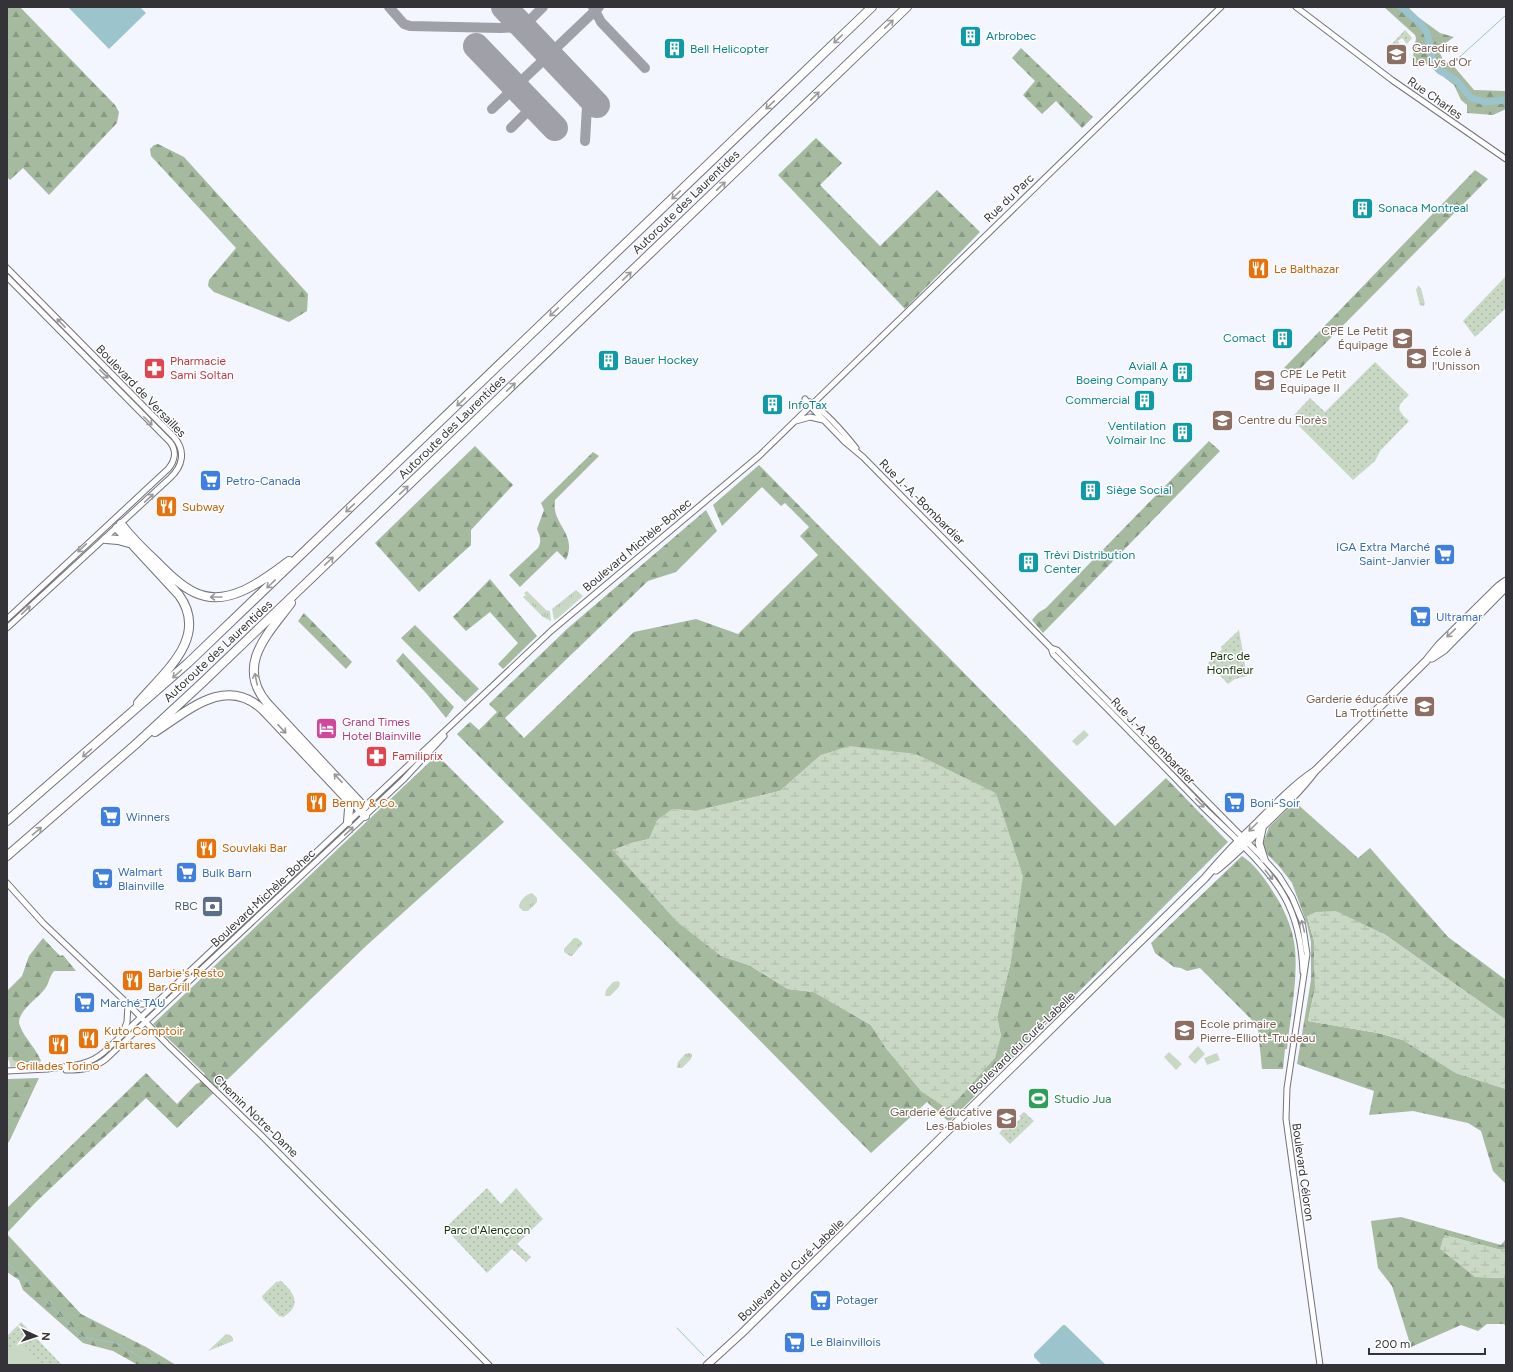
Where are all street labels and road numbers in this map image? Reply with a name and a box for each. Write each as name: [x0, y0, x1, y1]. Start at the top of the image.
street label: Rue Charles: [1405, 74, 1466, 122]
street label: Autoroute des Laurentides: [630, 147, 743, 257]
street label: Rue du Parc: [981, 170, 1037, 225]
street label: Boulevard de Versailles: [93, 342, 189, 440]
street label: Autoroute des Laurentides: [396, 372, 509, 482]
street label: Rue J.-A.-Bombardier: [876, 456, 968, 548]
street label: Boulevard Michèle-Bohec: [580, 495, 694, 594]
street label: Autoroute des Laurentides: [161, 597, 275, 705]
street label: Rue J.-A.-Bombardier: [1108, 695, 1198, 787]
street label: Boulevard Michèle-Bohec: [208, 846, 318, 950]
street label: Boulevard du Curé-Labelle: [966, 988, 1078, 1097]
street label: Chemin Notre-Dame: [211, 1072, 302, 1160]
street label: Boulevard Céloron: [1289, 1122, 1317, 1222]
street label: Boulevard du Curé-Labelle: [735, 1215, 847, 1324]

